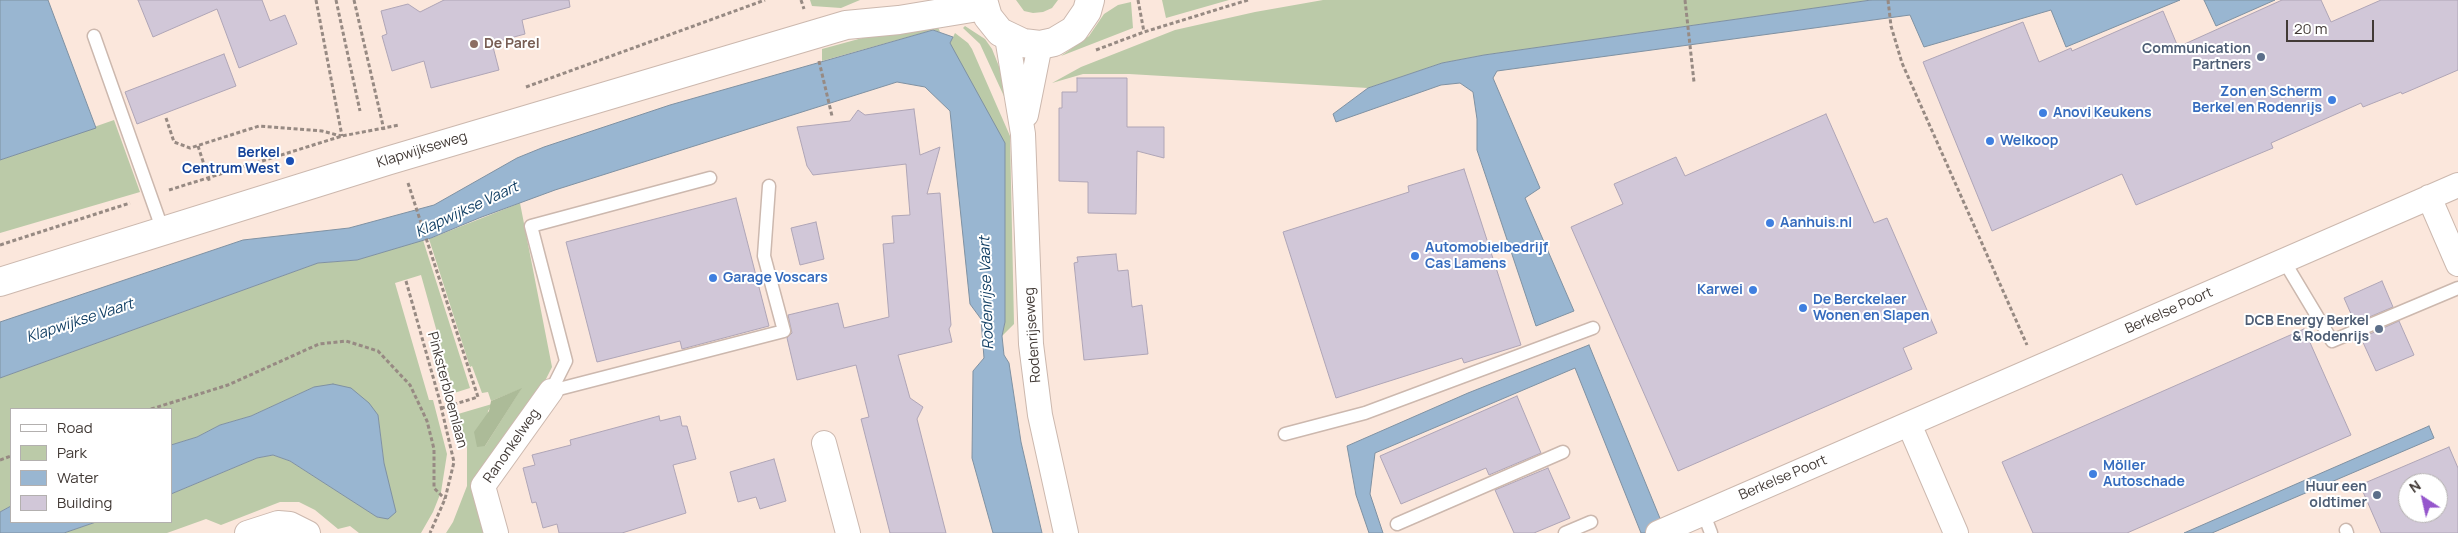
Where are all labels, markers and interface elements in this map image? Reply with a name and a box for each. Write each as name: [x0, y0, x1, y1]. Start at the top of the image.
scale bar: [2288, 10, 2376, 42]
text: 20 m: [2294, 18, 2327, 39]
place label: De Parel: [484, 36, 540, 52]
marker: De Parel: [468, 38, 480, 50]
place label: Communication Partners: [2142, 41, 2251, 74]
marker: Communication Partners: [2255, 51, 2267, 63]
place label: Zon en Scherm Berkel en Rodenrijs: [2192, 84, 2322, 116]
marker: Zon en Scherm Berkel en Rodenrijs: [2326, 94, 2338, 106]
place label: Anovi Keukens: [2053, 105, 2151, 121]
marker: Anovi Keukens: [2037, 107, 2049, 119]
street label: Klapwijkseweg: [375, 128, 469, 172]
place label: Welkoop: [2000, 133, 2058, 149]
marker: Welkoop: [1984, 135, 1996, 147]
place label: Berkel Centrum West: [182, 145, 280, 178]
marker: Berkel Centrum West: [284, 155, 296, 167]
water label: Klapwijkse Vaart: [413, 178, 521, 242]
place label: Aanhuis.nl: [1780, 215, 1852, 231]
marker: Aanhuis.nl: [1764, 217, 1776, 229]
water label: Rodenrijse Vaart: [976, 236, 998, 350]
place label: Automobielbedrijf Cas Lamens: [1425, 240, 1548, 272]
marker: Automobielbedrijf Cas Lamens: [1409, 250, 1421, 262]
place label: Garage Voscars: [723, 270, 828, 286]
marker: Garage Voscars: [707, 272, 719, 284]
place label: Karwei: [1697, 282, 1743, 298]
marker: Karwei: [1747, 284, 1759, 296]
street label: Berkelse Poort: [2123, 284, 2215, 338]
street label: Rodenrijseweg: [1021, 287, 1045, 383]
place label: De Berckelaer Wonen en Slapen: [1813, 292, 1929, 324]
water label: Klapwijkse Vaart: [24, 295, 136, 347]
marker: De Berckelaer Wonen en Slapen: [1797, 302, 1809, 314]
place label: DCB Energy Berkel & Rodenrijs: [2245, 313, 2369, 346]
marker: DCB Energy Berkel & Rodenrijs: [2373, 323, 2385, 335]
street label: Pinksterbloemlaan: [423, 330, 471, 450]
street label: Ranonkelweg: [480, 406, 544, 486]
legend: [10, 408, 172, 523]
text: Road: [57, 417, 93, 438]
text: Park: [57, 442, 87, 463]
street label: Berkelse Poort: [1736, 452, 1830, 504]
place label: Möller Autoschade: [2103, 458, 2185, 491]
text: Water: [57, 467, 99, 488]
marker: Möller Autoschade: [2087, 468, 2099, 480]
north arrow: [2398, 473, 2448, 523]
text: N: [2405, 475, 2424, 497]
place label: Huur een oldtimer: [2306, 479, 2367, 512]
marker: Huur een oldtimer: [2371, 489, 2383, 501]
text: Building: [57, 492, 112, 513]

